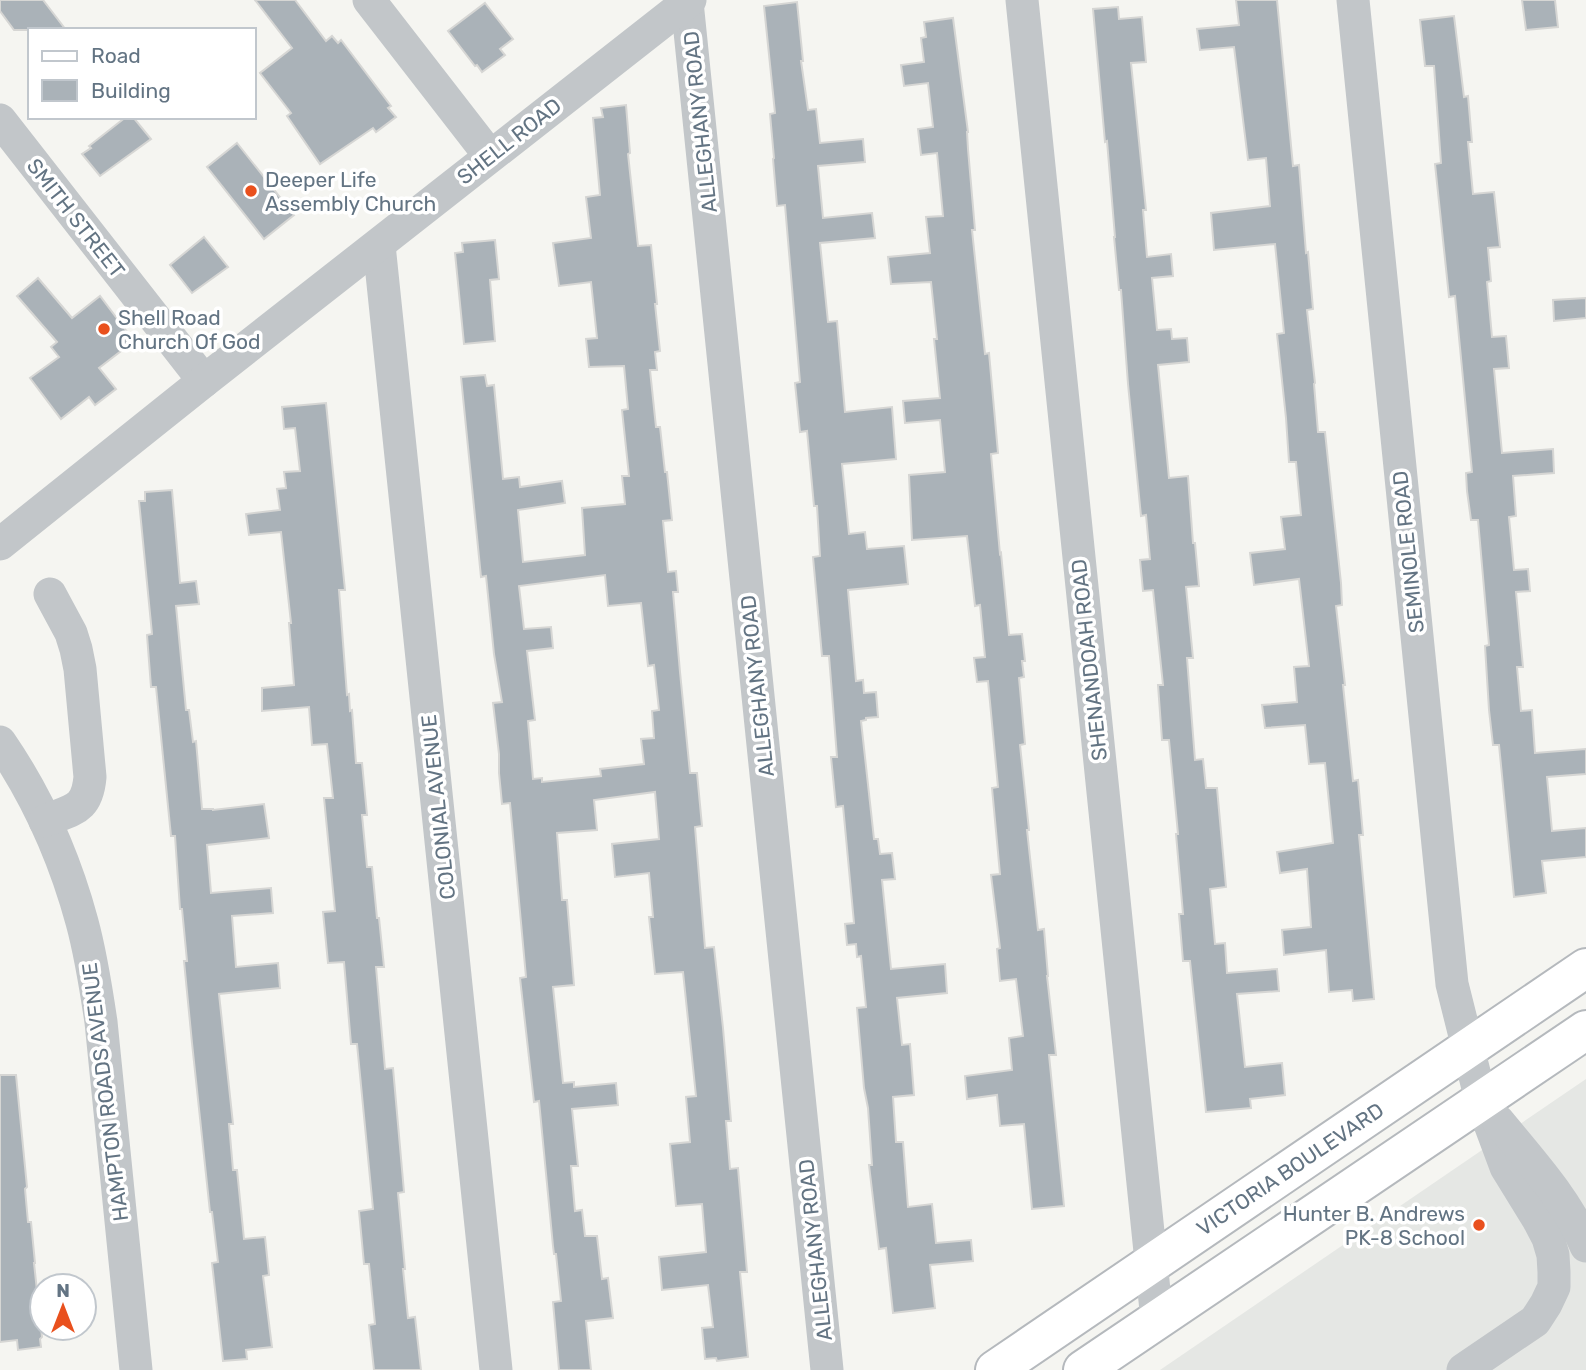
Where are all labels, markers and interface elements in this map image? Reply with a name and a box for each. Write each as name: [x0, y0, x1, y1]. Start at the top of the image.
legend: [28, 28, 256, 119]
street label: ALLEGHANY ROAD: [678, 30, 722, 214]
text: Road: [91, 43, 141, 68]
text: Building: [91, 78, 171, 103]
street label: SHELL ROAD: [452, 93, 566, 189]
street label: SMITH STREET: [22, 153, 130, 283]
place label: Deeper Life Assembly Church: [265, 167, 436, 216]
marker: Deeper Life Assembly Church: [243, 183, 259, 199]
place label: Shell Road Church Of God: [118, 305, 261, 354]
marker: Shell Road Church Of God: [96, 321, 112, 337]
street label: SEMINOLE ROAD: [1387, 470, 1429, 634]
street label: SHENANDOAH ROAD: [1066, 558, 1112, 762]
street label: ALLEGHANY ROAD: [735, 594, 779, 778]
street label: COLONIAL AVENUE: [416, 713, 460, 901]
street label: HAMPTON ROADS AVENUE: [77, 961, 133, 1223]
street label: VICTORIA BOULEVARD: [1192, 1097, 1388, 1241]
street label: ALLEGHANY ROAD: [793, 1158, 837, 1342]
place label: Hunter B. Andrews PK-8 School: [1283, 1201, 1465, 1250]
marker: Hunter B. Andrews PK-8 School: [1471, 1217, 1487, 1233]
north arrow: [28, 1272, 98, 1342]
text: N: [56, 1279, 70, 1302]

